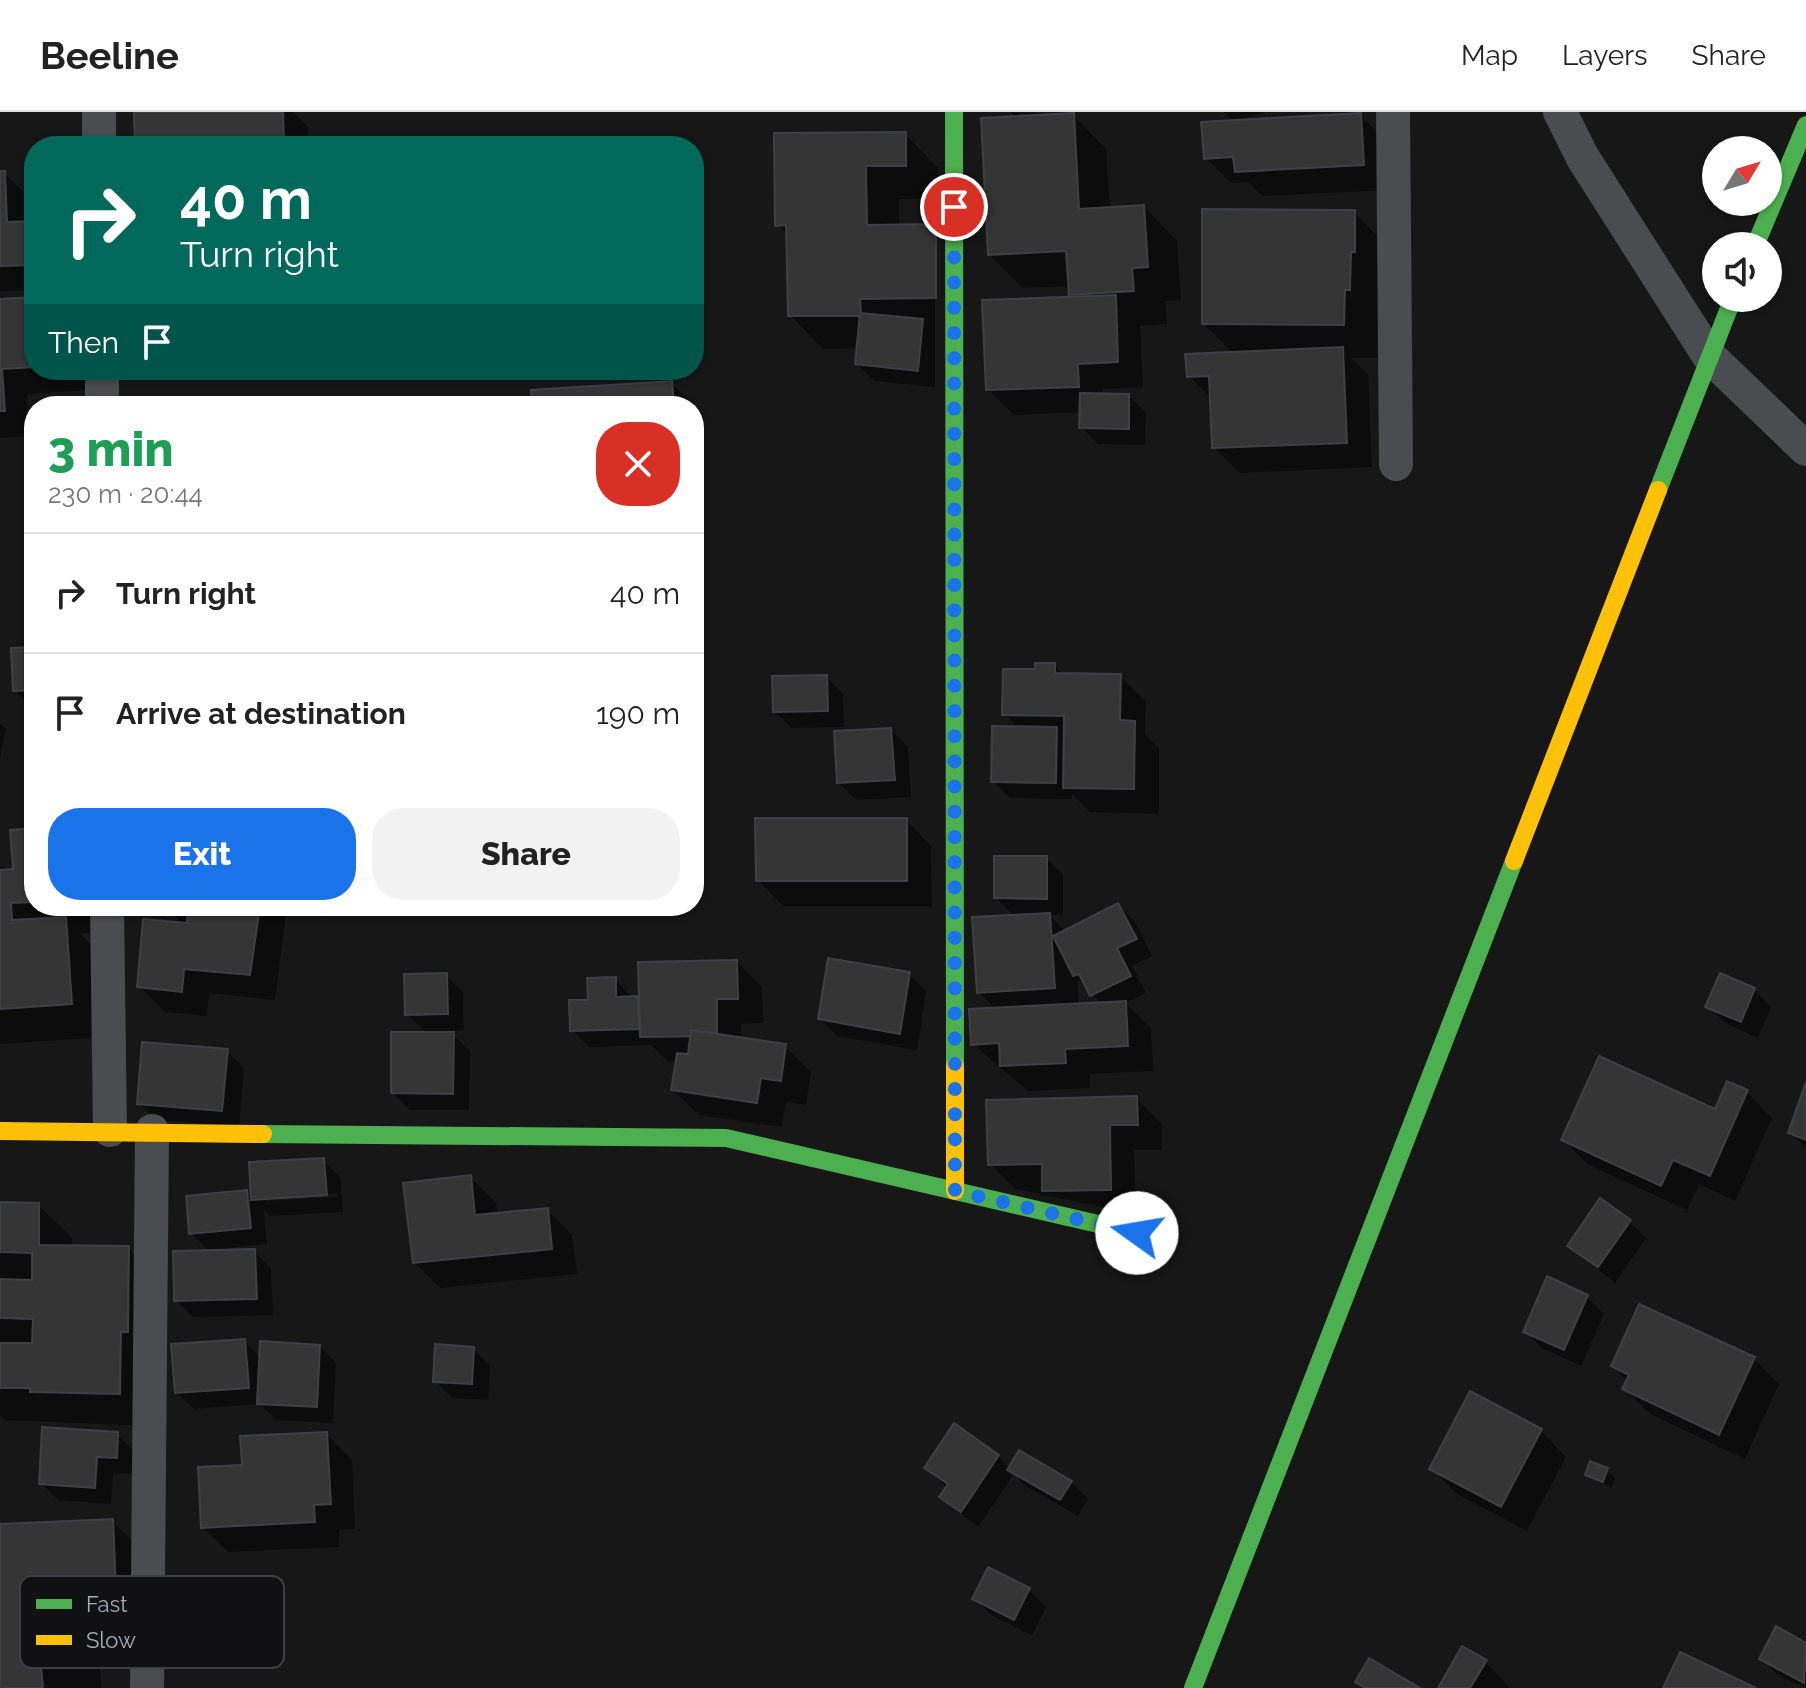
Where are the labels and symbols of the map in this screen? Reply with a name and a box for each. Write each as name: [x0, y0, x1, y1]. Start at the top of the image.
north arrow: [1702, 136, 1782, 216]
pin: [920, 173, 988, 241]
position arrow: [1095, 1191, 1179, 1275]
legend: [20, 1576, 284, 1668]
text: Fast: [86, 1591, 128, 1617]
text: Slow: [86, 1627, 136, 1653]

